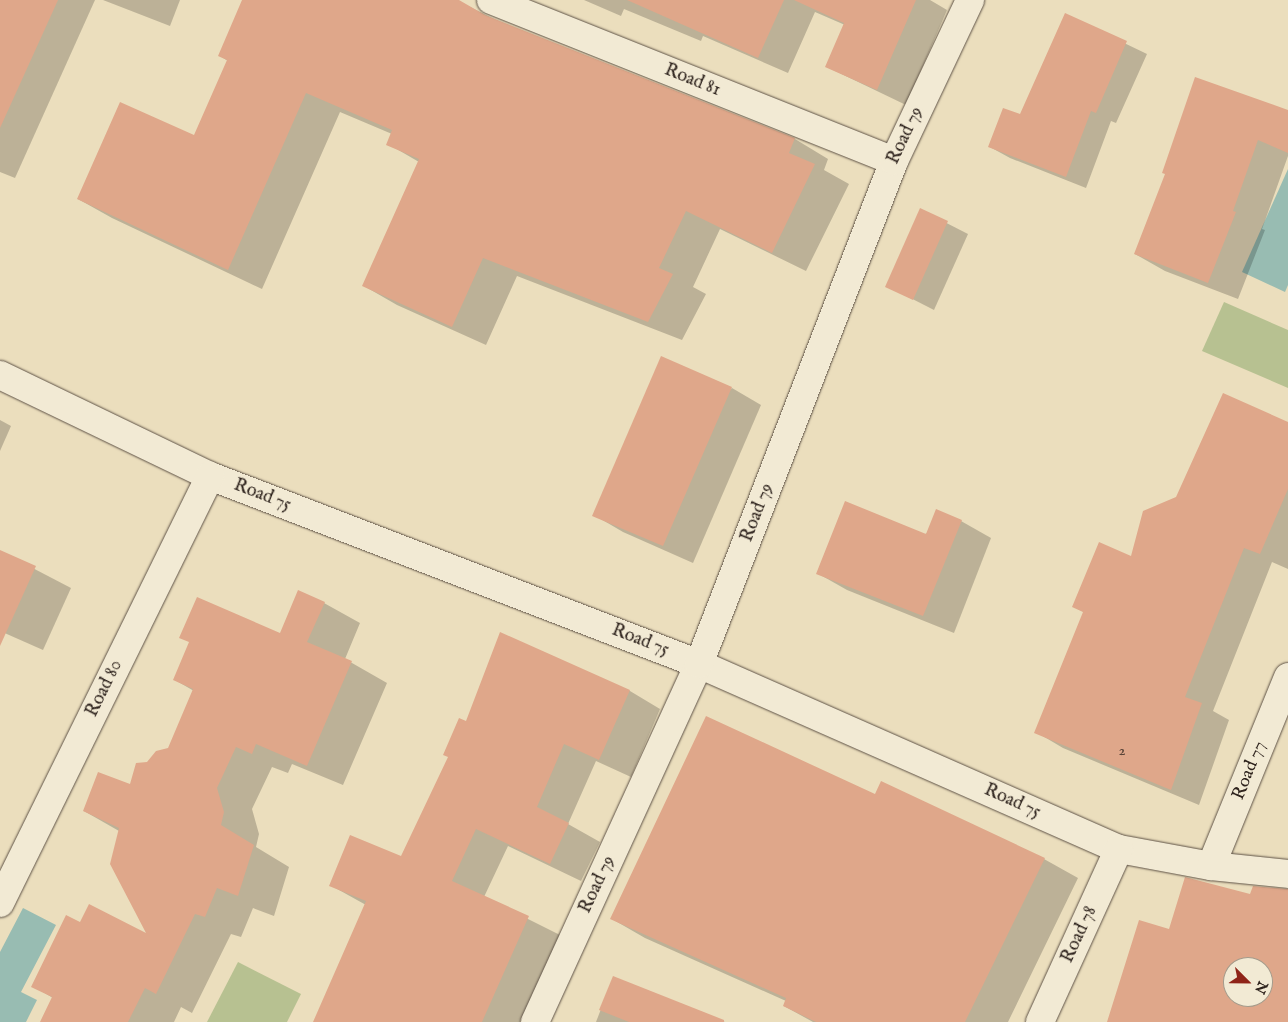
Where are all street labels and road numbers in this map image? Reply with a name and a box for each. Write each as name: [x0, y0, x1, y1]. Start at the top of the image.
street label: Road 81: [661, 60, 723, 102]
street label: Road 79: [883, 104, 929, 168]
street label: Road 75: [230, 475, 294, 517]
street label: Road 79: [737, 481, 779, 545]
street label: Road 75: [608, 620, 672, 662]
street label: Road 80: [82, 657, 128, 721]
street label: Road 77: [1228, 738, 1272, 804]
street label: Road 75: [980, 780, 1044, 824]
street label: Road 79: [575, 853, 621, 917]
street label: Road 78: [1058, 903, 1102, 967]

